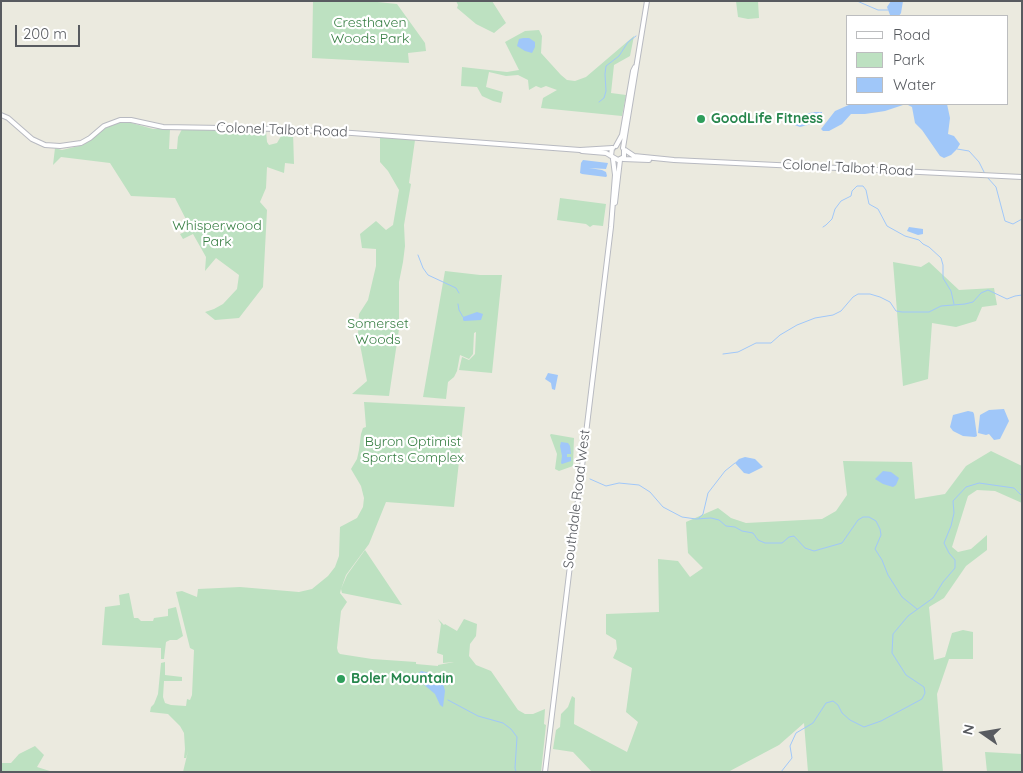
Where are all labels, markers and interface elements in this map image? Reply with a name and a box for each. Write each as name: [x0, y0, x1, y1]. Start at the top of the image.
scale bar: [18, 15, 82, 47]
park label: Cresthaven Woods Park: [331, 15, 409, 48]
legend: [846, 15, 1008, 105]
text: 200 m: [23, 24, 67, 43]
text: Road: [893, 25, 930, 44]
text: Park: [893, 50, 925, 69]
text: Water: [893, 75, 936, 94]
place label: GoodLife Fitness: [711, 111, 823, 127]
marker: GoodLife Fitness: [695, 113, 707, 125]
street label: Colonel Talbot Road: [216, 119, 348, 141]
street label: Colonel Talbot Road: [782, 156, 914, 180]
park label: Whisperwood Park: [172, 218, 262, 250]
park label: Somerset Woods: [347, 316, 409, 348]
street label: Southdale Road West: [560, 429, 594, 569]
park label: Byron Optimist Sports Complex: [362, 434, 464, 467]
place label: Boler Mountain: [351, 671, 454, 687]
marker: Boler Mountain: [335, 673, 347, 685]
north arrow: [958, 708, 1008, 758]
text: N: [958, 723, 978, 737]

